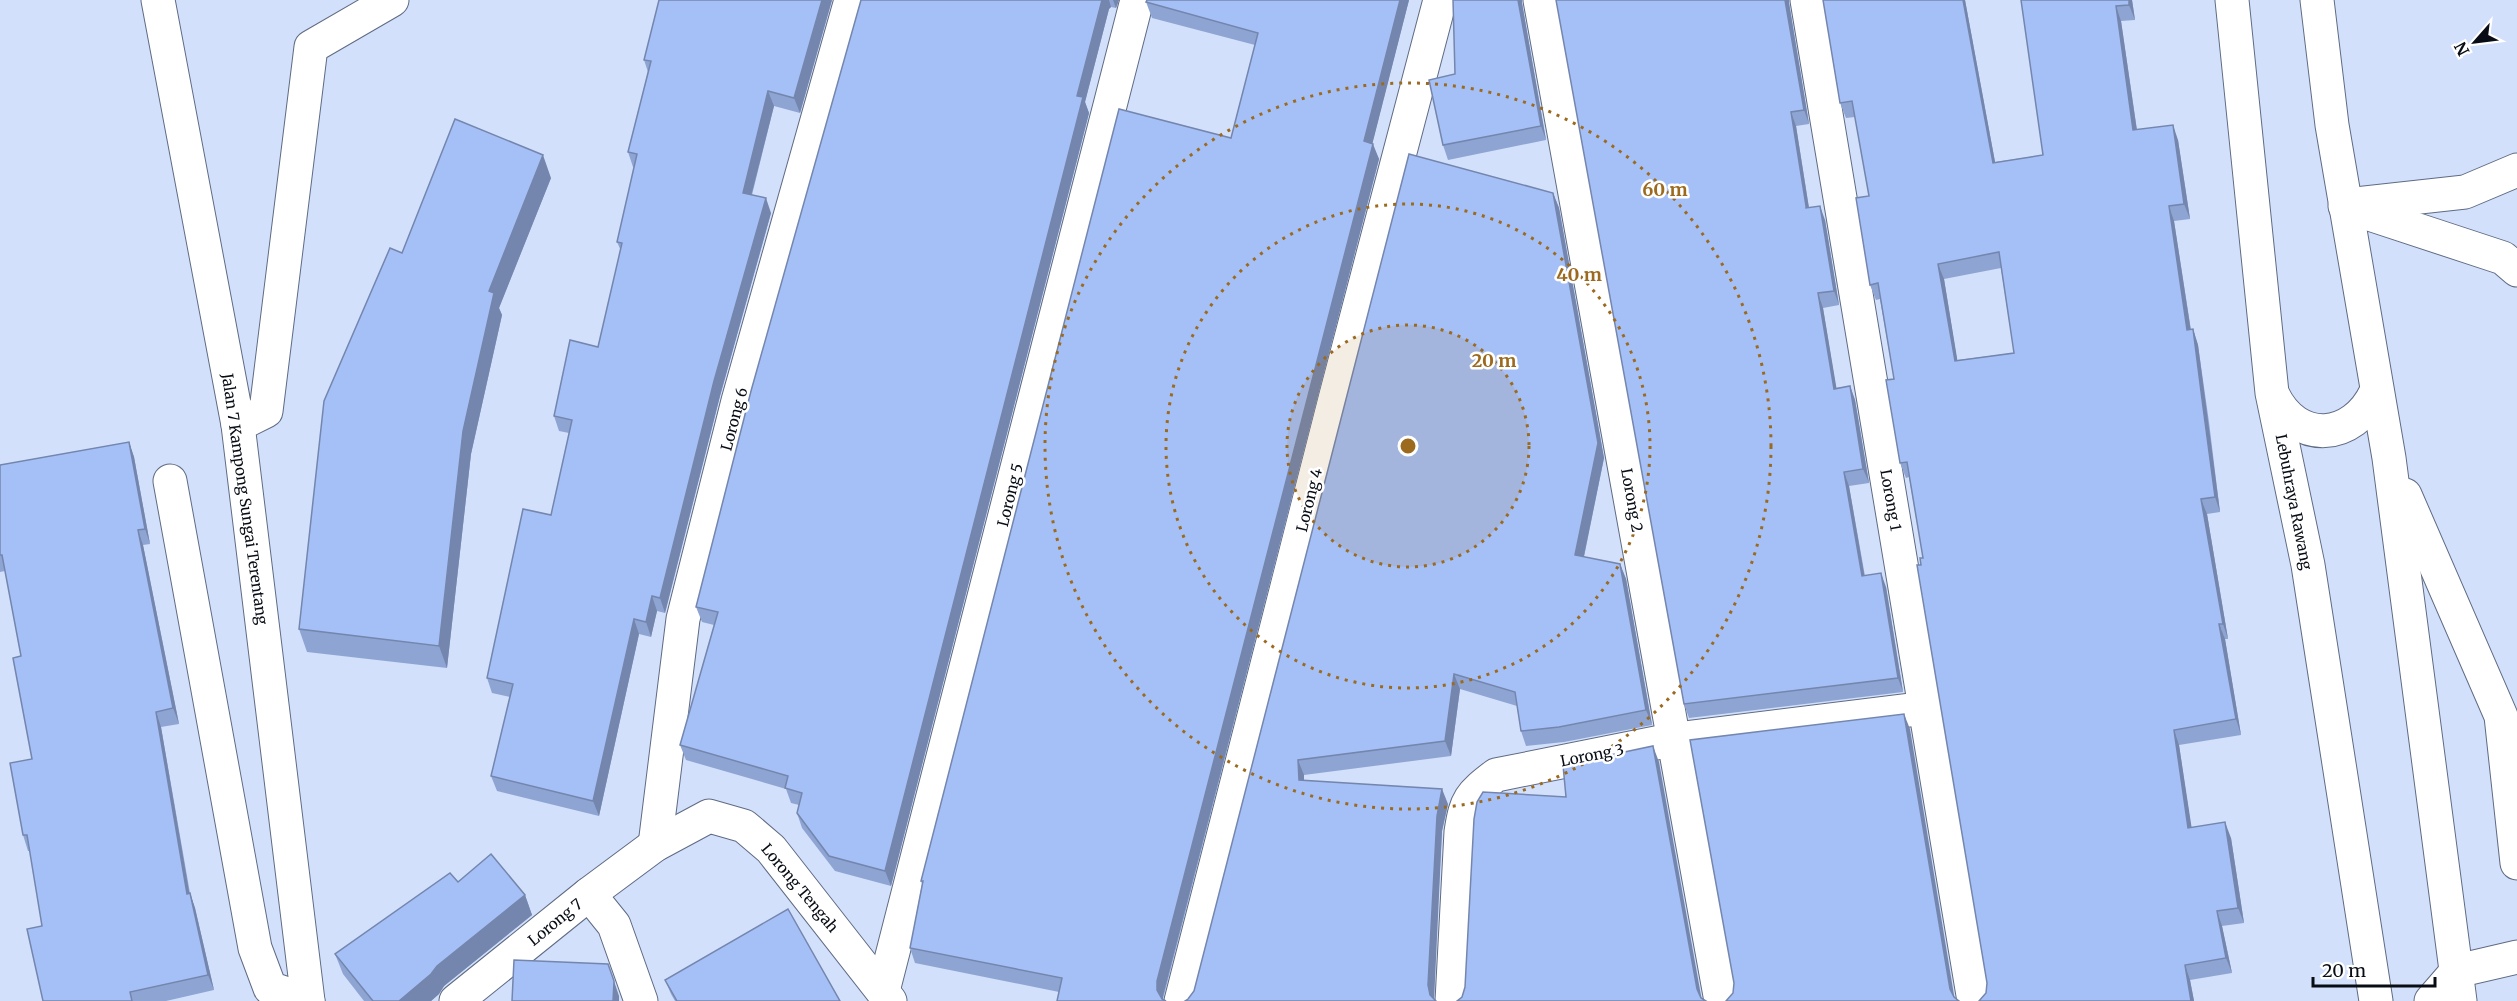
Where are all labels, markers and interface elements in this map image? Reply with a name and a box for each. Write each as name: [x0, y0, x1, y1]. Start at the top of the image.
north arrow: [2445, 12, 2505, 72]
text: N: [2450, 38, 2474, 59]
text: 60 m: [1642, 178, 1688, 201]
text: 40 m: [1556, 263, 1602, 286]
text: 20 m: [1472, 349, 1516, 372]
street label: Jalan 7 Kampong Sungai Terentang: [218, 371, 272, 626]
street label: Lorong 6: [716, 385, 752, 453]
street label: Lebuhraya Rawang: [2272, 432, 2316, 572]
centre of rings: [1398, 436, 1418, 456]
street label: Lorong 5: [993, 461, 1027, 529]
street label: Lorong 4: [1292, 466, 1326, 534]
street label: Lorong 2: [1617, 467, 1647, 534]
street label: Lorong 1: [1876, 468, 1906, 533]
street label: Lorong 3: [1559, 740, 1625, 770]
street label: Lorong Tengah: [757, 840, 843, 936]
street label: Lorong 7: [524, 894, 586, 950]
scale bar: [2313, 950, 2434, 988]
text: 20 m: [2322, 959, 2366, 982]

